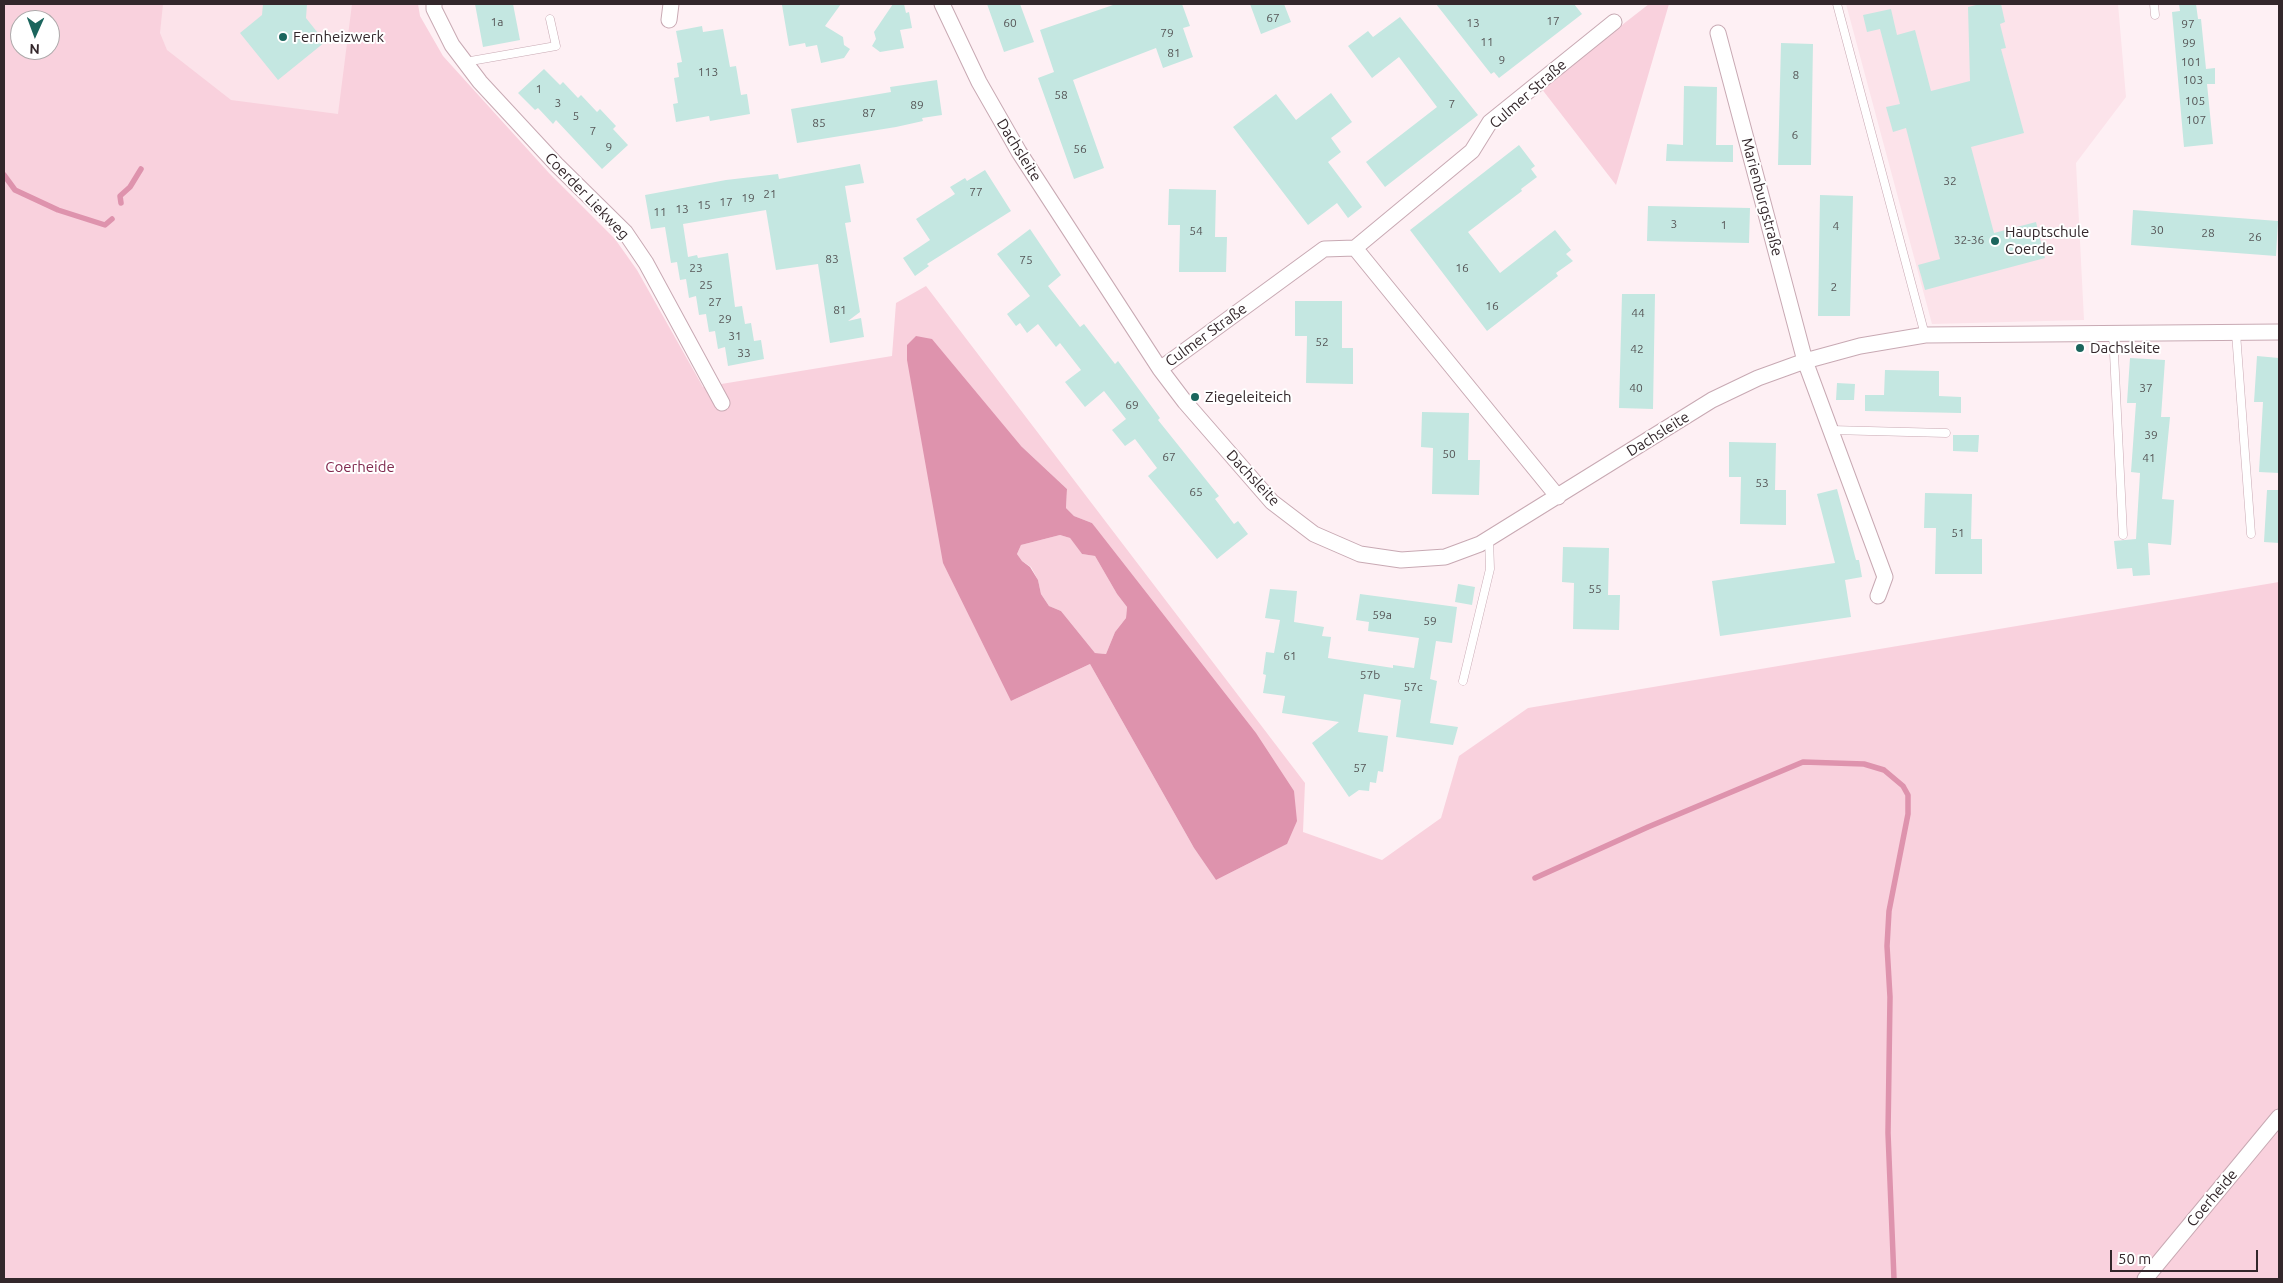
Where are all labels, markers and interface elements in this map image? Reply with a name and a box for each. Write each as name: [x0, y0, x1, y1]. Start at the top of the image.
north arrow: [10, 10, 60, 60]
house number: 67: [1266, 11, 1280, 25]
house number: 17: [1546, 14, 1560, 28]
house number: 1a: [491, 15, 503, 29]
house number: 60: [1003, 16, 1017, 30]
house number: 13: [1466, 16, 1480, 30]
house number: 97: [2181, 17, 2195, 31]
house number: 79: [1160, 26, 1174, 40]
place label: Fernheizwerk: [293, 28, 384, 46]
marker: Fernheizwerk: [277, 31, 289, 43]
house number: 11: [1480, 35, 1494, 49]
house number: 99: [2182, 36, 2196, 50]
text: N: [29, 41, 40, 57]
house number: 81: [1167, 46, 1181, 60]
house number: 9: [1499, 53, 1505, 67]
house number: 101: [2181, 55, 2201, 69]
street label: Culmer Straße: [1486, 56, 1570, 132]
house number: 113: [698, 65, 718, 79]
house number: 8: [1793, 68, 1799, 82]
house number: 103: [2183, 73, 2203, 87]
house number: 1: [536, 82, 542, 96]
house number: 58: [1054, 88, 1068, 102]
house number: 105: [2185, 94, 2205, 108]
house number: 3: [555, 96, 561, 110]
house number: 7: [1449, 97, 1455, 111]
house number: 89: [910, 98, 924, 112]
house number: 87: [862, 106, 876, 120]
house number: 5: [573, 109, 579, 123]
house number: 107: [2186, 113, 2206, 127]
street label: Dachsleite: [993, 115, 1045, 185]
house number: 85: [812, 116, 826, 130]
house number: 7: [590, 124, 596, 138]
house number: 6: [1792, 128, 1798, 142]
street label: Marienburgstraße: [1738, 136, 1786, 258]
house number: 9: [606, 140, 612, 154]
house number: 56: [1073, 142, 1087, 156]
street label: Coerder Liekweg: [541, 149, 633, 243]
house number: 32: [1943, 174, 1957, 188]
house number: 77: [969, 185, 983, 199]
house number: 21: [763, 187, 777, 201]
house number: 19: [741, 191, 755, 205]
house number: 17: [719, 195, 733, 209]
house number: 15: [697, 198, 711, 212]
house number: 13: [675, 202, 689, 216]
house number: 11: [653, 205, 667, 219]
house number: 3: [1671, 217, 1677, 231]
house number: 1: [1721, 218, 1727, 232]
house number: 4: [1833, 219, 1839, 233]
place label: Hauptschule Coerde: [2005, 223, 2089, 258]
house number: 30: [2150, 223, 2164, 237]
house number: 54: [1189, 224, 1203, 238]
house number: 28: [2201, 226, 2215, 240]
house number: 26: [2248, 230, 2262, 244]
house number: 32-36: [1954, 233, 1984, 247]
marker: Hauptschule Coerde: [1989, 235, 2001, 247]
house number: 83: [825, 252, 839, 266]
house number: 75: [1019, 253, 1033, 267]
house number: 23: [689, 261, 703, 275]
house number: 16: [1455, 261, 1469, 275]
house number: 25: [699, 278, 713, 292]
house number: 2: [1831, 280, 1837, 294]
house number: 27: [708, 295, 722, 309]
street label: Culmer Straße: [1162, 299, 1250, 371]
house number: 16: [1485, 299, 1499, 313]
house number: 81: [833, 303, 847, 317]
house number: 44: [1631, 306, 1645, 320]
house number: 29: [718, 312, 732, 326]
house number: 31: [728, 329, 742, 343]
house number: 52: [1315, 335, 1329, 349]
place label: Dachsleite: [2090, 339, 2160, 357]
house number: 42: [1630, 342, 1644, 356]
marker: Dachsleite: [2074, 342, 2086, 354]
house number: 33: [737, 346, 751, 360]
house number: 40: [1629, 381, 1643, 395]
house number: 37: [2139, 381, 2153, 395]
place label: Ziegeleiteich: [1205, 388, 1292, 406]
marker: Ziegeleiteich: [1189, 391, 1201, 403]
house number: 69: [1125, 398, 1139, 412]
street label: Dachsleite: [1623, 408, 1693, 460]
house number: 39: [2144, 428, 2158, 442]
street label: Dachsleite: [1222, 446, 1284, 510]
house number: 50: [1442, 447, 1456, 461]
house number: 67: [1162, 450, 1176, 464]
house number: 41: [2142, 451, 2156, 465]
park label: Coerheide: [325, 458, 395, 476]
house number: 53: [1755, 476, 1769, 490]
house number: 65: [1189, 485, 1203, 499]
house number: 51: [1951, 526, 1965, 540]
house number: 55: [1588, 582, 1602, 596]
house number: 59a: [1372, 608, 1392, 622]
house number: 59: [1423, 614, 1437, 628]
house number: 61: [1283, 649, 1297, 663]
house number: 57b: [1360, 668, 1380, 682]
house number: 57c: [1403, 680, 1423, 694]
house number: 57: [1353, 761, 1367, 775]
street label: Coerheide: [2183, 1166, 2241, 1230]
scale bar: [2113, 1240, 2260, 1272]
text: 50 m: [2118, 1250, 2151, 1267]

